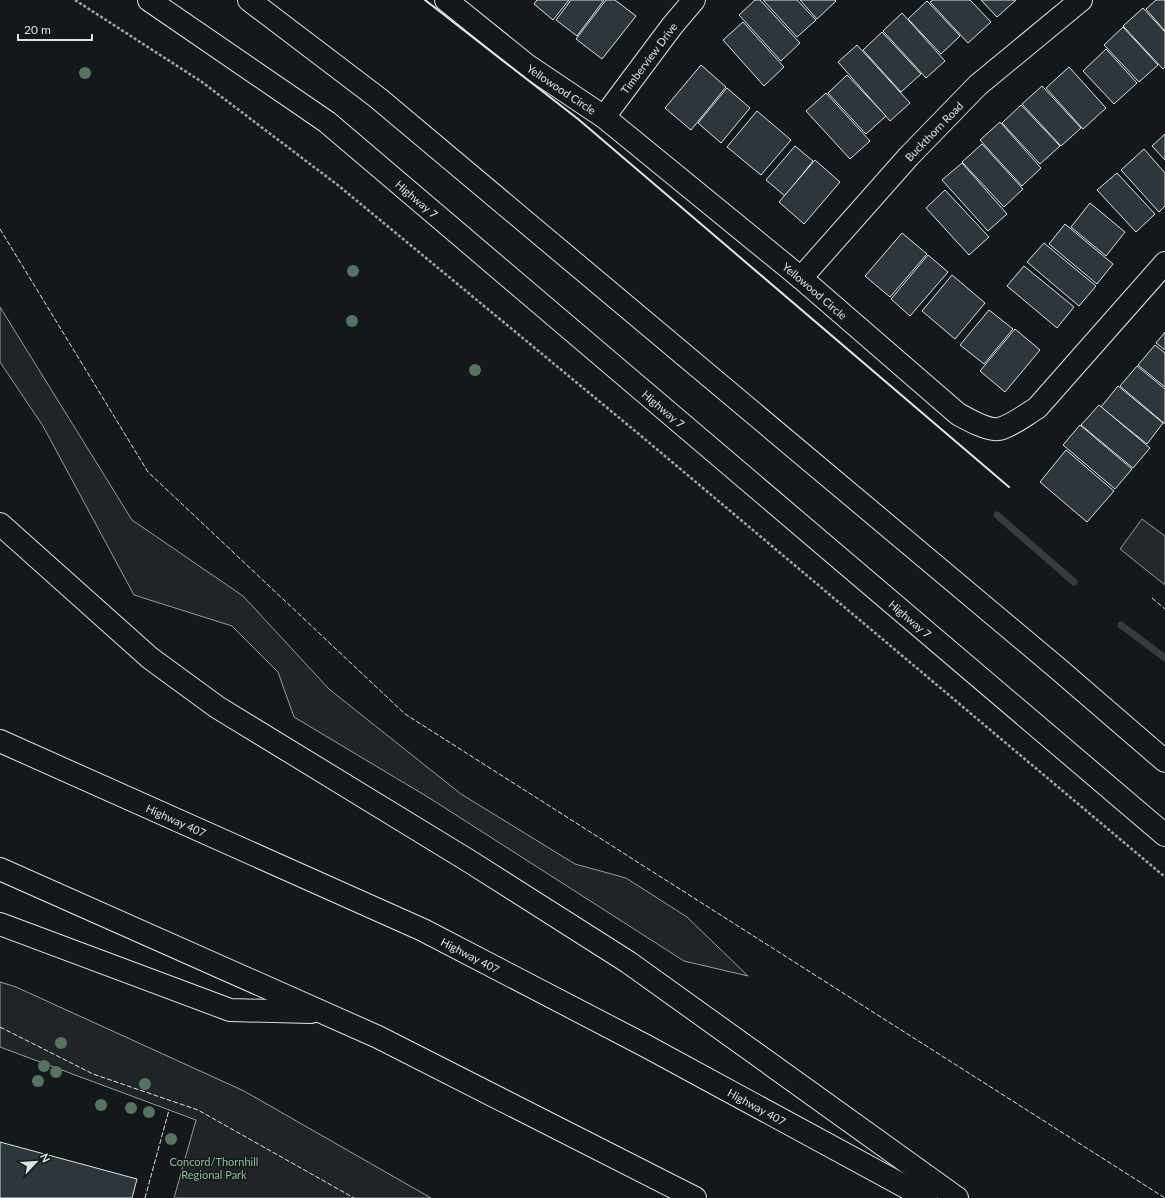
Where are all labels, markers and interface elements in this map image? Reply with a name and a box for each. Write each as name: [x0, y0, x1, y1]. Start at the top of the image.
scale bar: [18, 16, 92, 42]
street label: Timberview Drive: [617, 19, 679, 96]
text: 20 m: [24, 22, 51, 37]
street label: Yellowood Circle: [525, 61, 599, 117]
street label: Buckthorn Road: [902, 98, 965, 163]
street label: Highway 7: [393, 177, 441, 220]
street label: Yellowood Circle: [780, 259, 850, 322]
street label: Highway 7: [640, 387, 688, 430]
street label: Highway 7: [887, 597, 934, 640]
street label: Highway 407: [144, 801, 208, 839]
street label: Highway 407: [439, 934, 502, 975]
street label: Highway 407: [726, 1085, 788, 1127]
north arrow: [16, 1142, 56, 1182]
text: N: [38, 1151, 53, 1164]
park label: Concord/Thornhill Regional Park: [170, 1155, 258, 1181]

